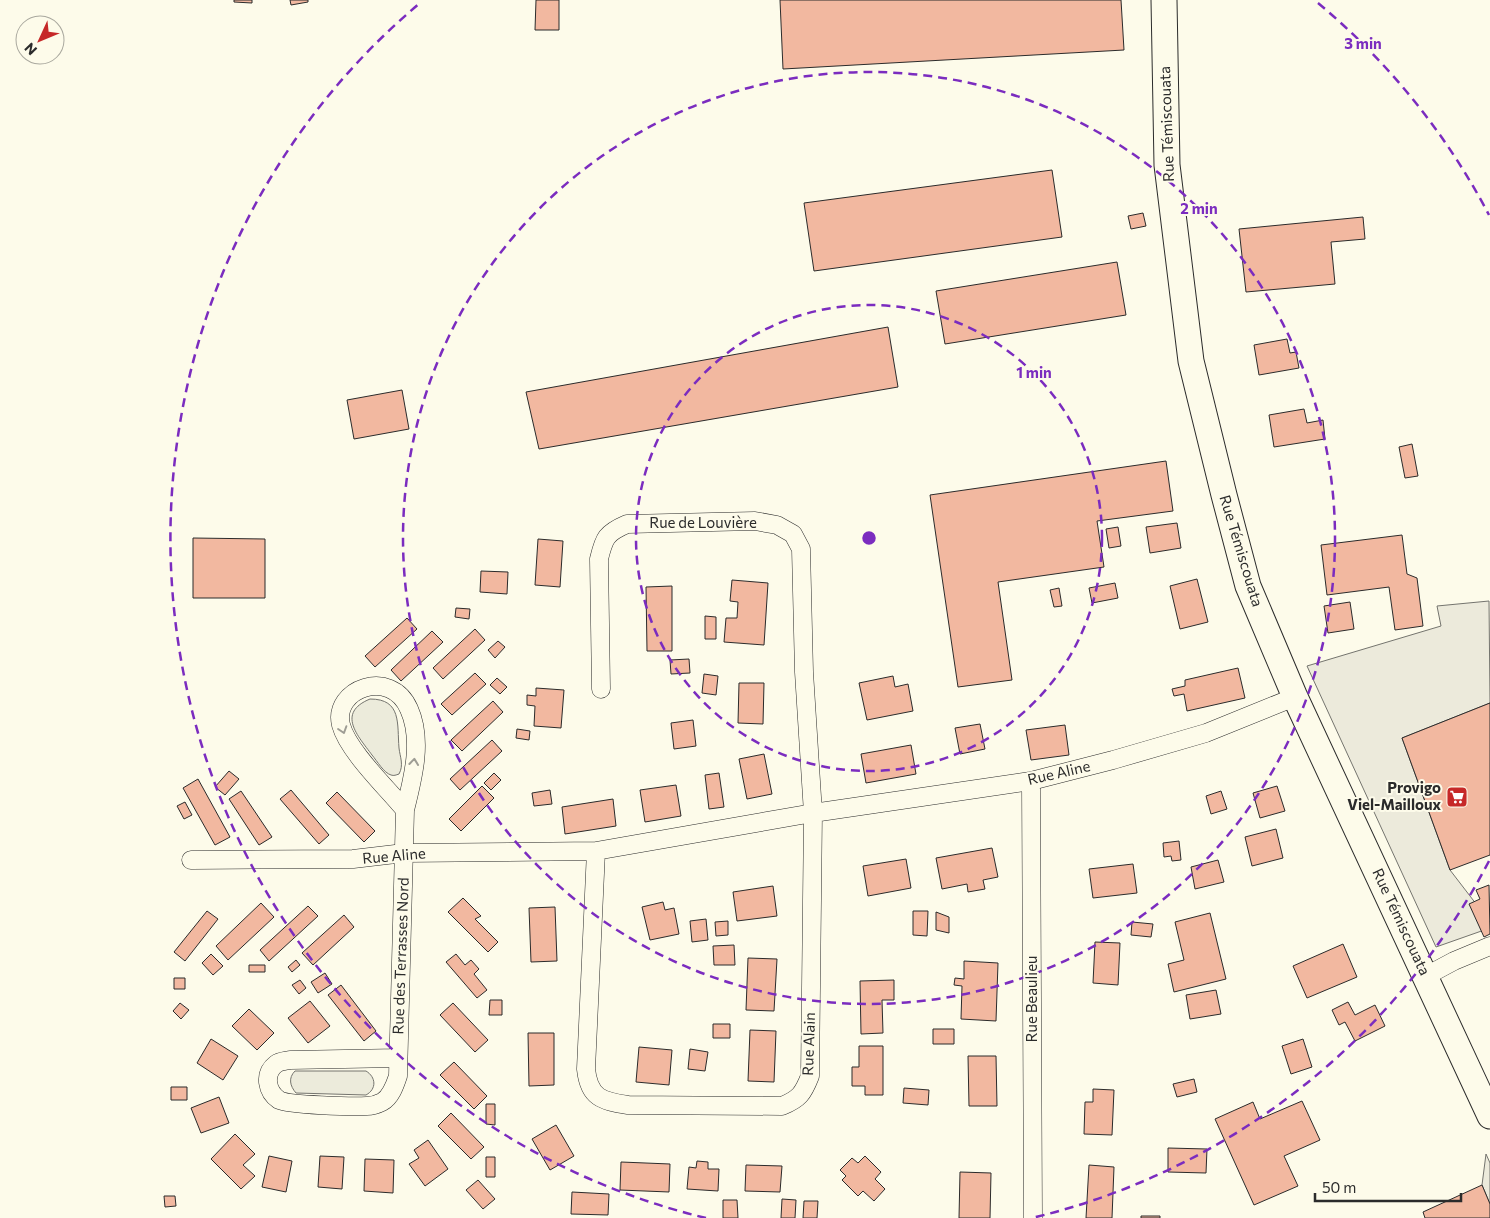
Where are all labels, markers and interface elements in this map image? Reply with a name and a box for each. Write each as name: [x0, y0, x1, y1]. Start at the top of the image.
north arrow: [15, 15, 65, 65]
text: 3 min: [1344, 34, 1382, 52]
text: N: [21, 40, 40, 59]
street label: Rue Témiscouata: [1155, 66, 1177, 182]
text: 2 min: [1180, 199, 1218, 217]
text: 1 min: [1016, 363, 1052, 381]
street label: Rue Témiscouata: [1216, 493, 1268, 609]
street label: Rue de Louvière: [649, 513, 757, 531]
centre of rings: [860, 529, 878, 547]
one-way arrow: [338, 725, 348, 734]
street label: Rue Aline: [1026, 756, 1092, 788]
one-way arrow: [408, 758, 419, 766]
place label: Provigo Viel-Mailloux: [1347, 778, 1441, 813]
supermarket icon: Provigo Viel-Mailloux: [1445, 785, 1469, 809]
street label: Rue Aline: [361, 843, 426, 867]
street label: Rue Témiscouata: [1369, 865, 1435, 978]
street label: Rue des Terrasses Nord: [388, 877, 412, 1035]
street label: Rue Beaulieu: [1022, 956, 1040, 1042]
street label: Rue Alain: [798, 1012, 818, 1076]
scale bar: [1315, 1170, 1461, 1202]
text: 50 m: [1322, 1178, 1356, 1196]

